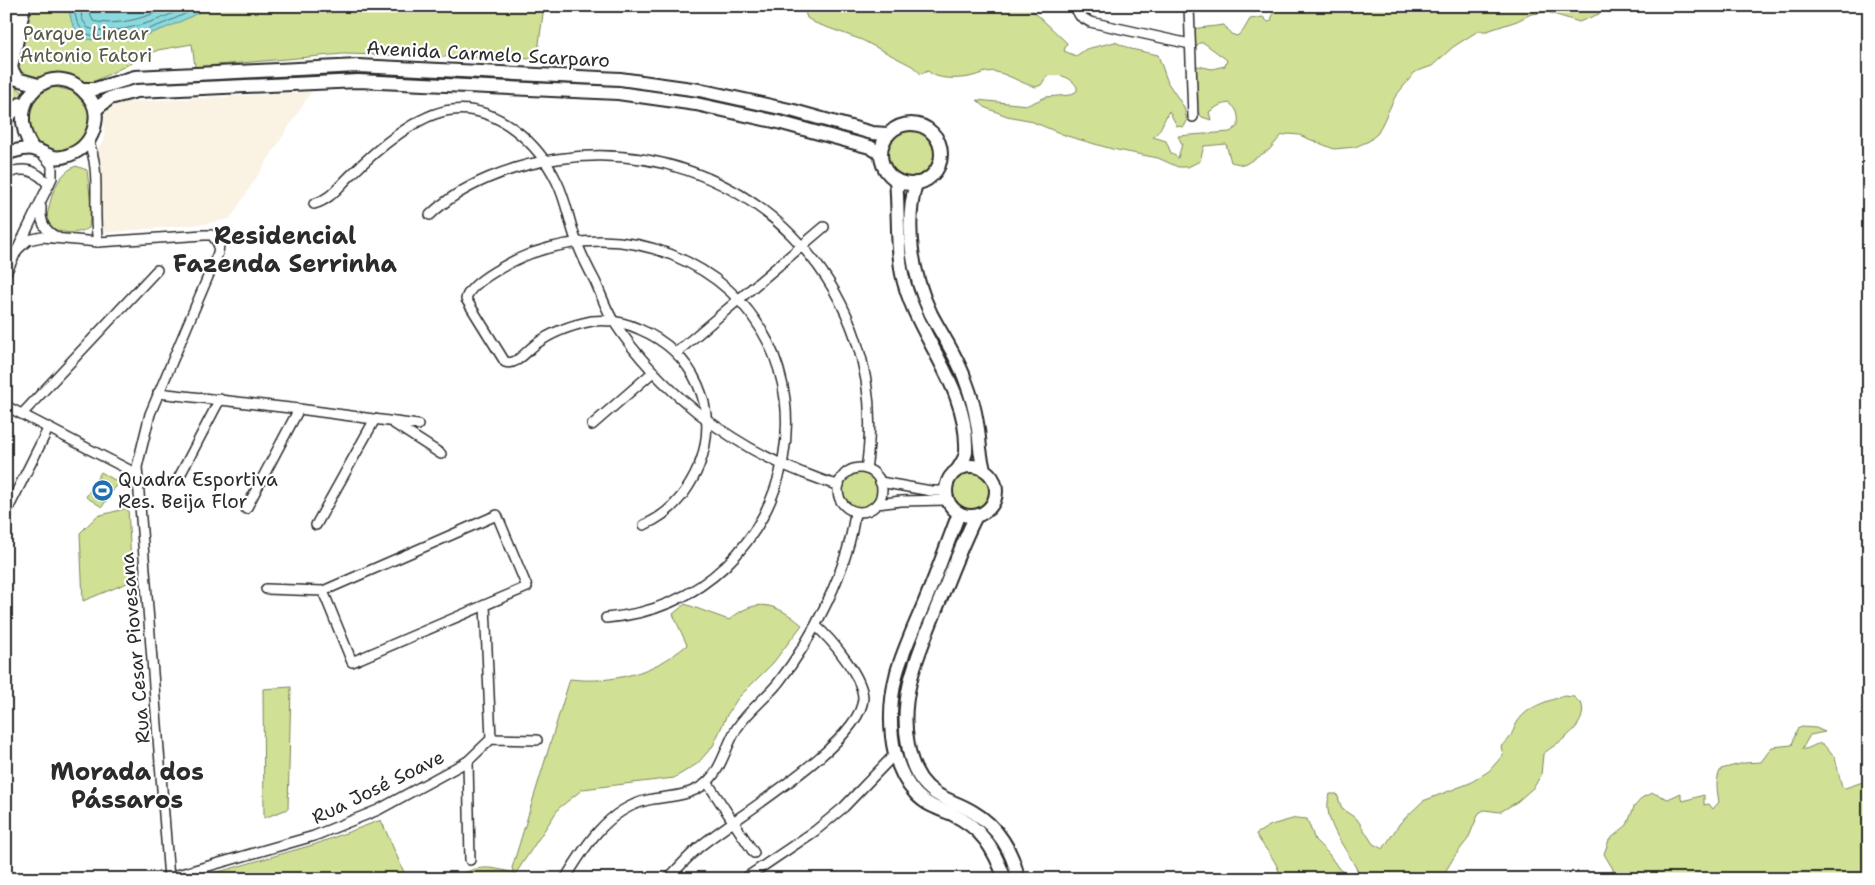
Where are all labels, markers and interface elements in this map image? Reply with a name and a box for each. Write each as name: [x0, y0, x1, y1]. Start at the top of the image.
park label: Parque Linear Antonio Fatori: [20, 21, 152, 68]
street label: Avenida Carmelo Scarparo: [366, 35, 610, 73]
district label: Residencial Fazenda Serrinha: [173, 220, 398, 280]
place label: Quadra Esportiva Res. Beija Flor: [118, 467, 278, 514]
sports icon: Quadra Esportiva Res. Beija Flor: [90, 478, 114, 502]
street label: Rua Cesar Piovesana: [114, 551, 156, 745]
street label: Rua José Soave: [308, 744, 448, 830]
district label: Morada dos Pássaros: [50, 756, 204, 816]

